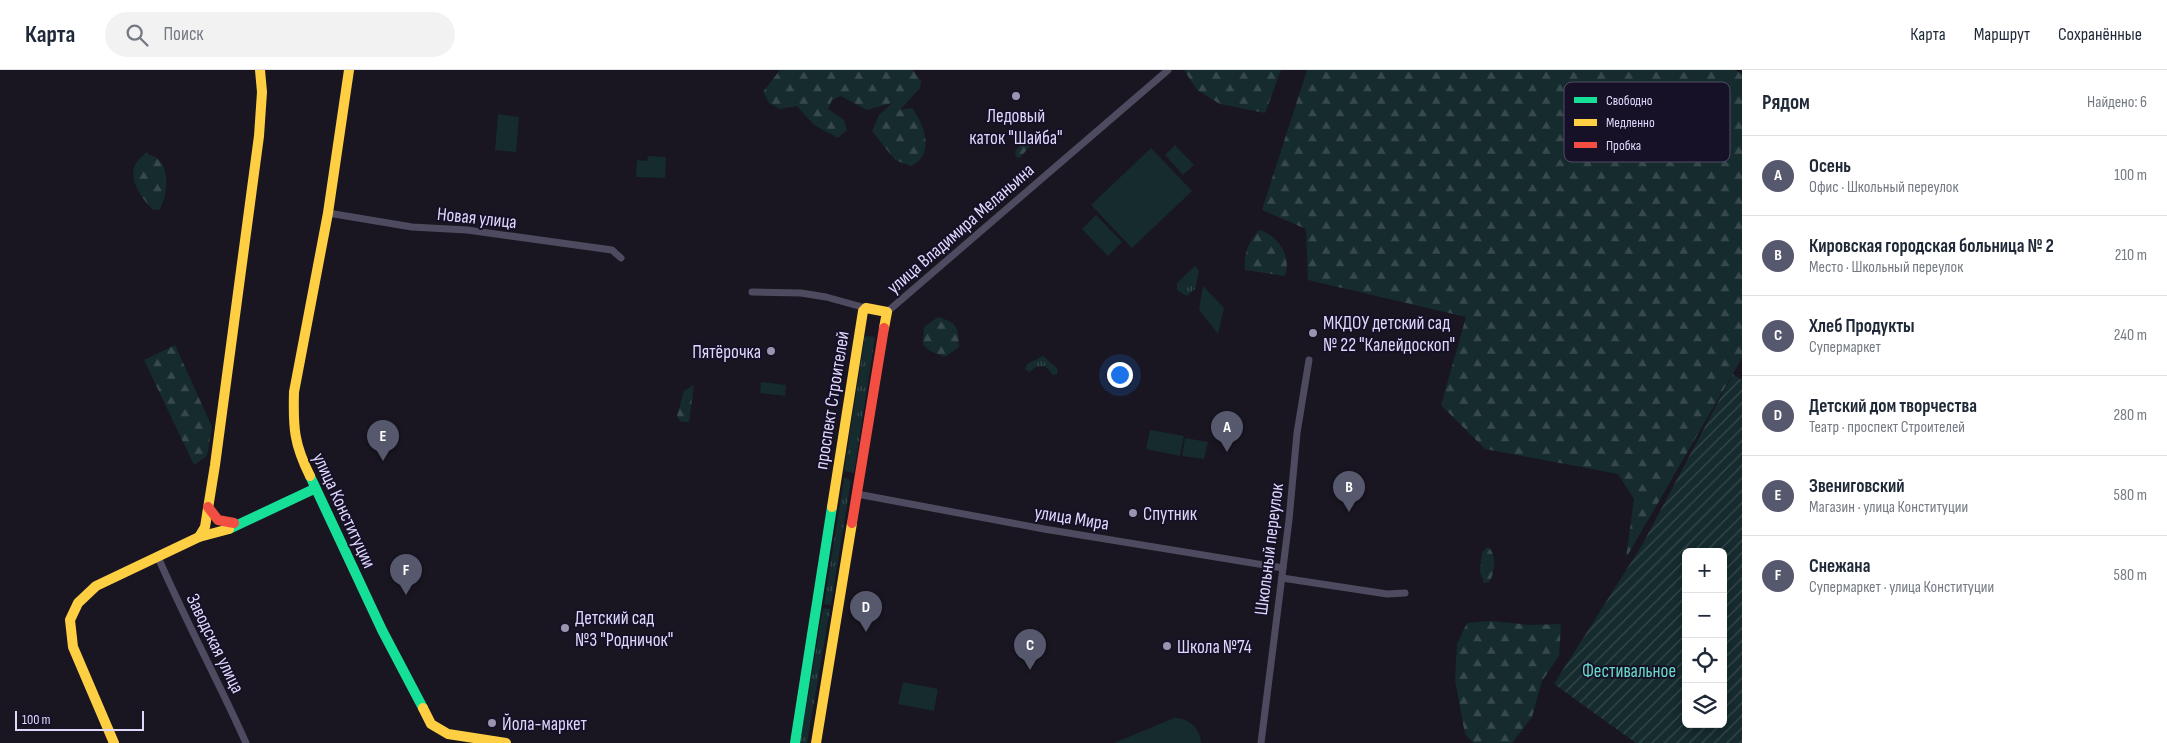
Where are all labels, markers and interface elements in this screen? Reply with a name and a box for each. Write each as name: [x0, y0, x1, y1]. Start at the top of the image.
search box: [105, 12, 455, 57]
text: Карта: [25, 20, 75, 49]
icon: search: [123, 21, 151, 49]
text: Поиск: [163, 23, 204, 46]
text: Карта: [1910, 24, 1946, 45]
text: Маршрут: [1974, 24, 2030, 45]
text: Сохранённые: [2058, 24, 2142, 45]
legend: [1564, 82, 1730, 162]
marker: Ледовый каток "Шайба": [1010, 90, 1022, 102]
text: Рядом: [1762, 90, 1810, 115]
text: Свободно: [1606, 92, 1653, 109]
text: Найдено: 6: [2087, 93, 2147, 112]
place label: Ледовый каток "Шайба": [969, 105, 1063, 150]
text: Медленно: [1606, 114, 1655, 131]
text: Пробка: [1606, 137, 1641, 154]
text: Осень: [1809, 155, 1851, 178]
street label: улица Владимира Меланьина: [883, 159, 1039, 299]
text: A: [1774, 166, 1782, 185]
text: 100 m: [2114, 166, 2147, 185]
text: Офис · Школьный переулок: [1809, 178, 1959, 197]
street label: Новая улица: [436, 203, 518, 234]
text: Кировская городская больница № 2: [1809, 235, 2054, 258]
text: B: [1774, 246, 1782, 265]
text: 210 m: [2115, 246, 2147, 265]
text: Место · Школьный переулок: [1809, 258, 1963, 277]
place label: МКДОУ детский сад № 22 "Калейдоскоп": [1323, 312, 1455, 357]
text: Хлеб Продукты: [1809, 315, 1915, 338]
text: C: [1774, 326, 1782, 345]
text: 240 m: [2114, 326, 2147, 345]
marker: МКДОУ детский сад № 22 "Калейдоскоп": [1307, 327, 1319, 339]
street label: проспект Строителей: [810, 329, 855, 471]
text: Супермаркет: [1809, 338, 1881, 357]
place label: Пятёрочка: [692, 341, 761, 364]
marker: Пятёрочка: [765, 345, 777, 357]
your location: [1107, 362, 1133, 388]
text: Детский дом творчества: [1809, 395, 1977, 418]
text: D: [1774, 406, 1782, 425]
text: 280 m: [2113, 406, 2147, 425]
pin: A: [1211, 411, 1243, 452]
text: Театр · проспект Строителей: [1809, 418, 1965, 437]
pin: E: [367, 420, 399, 461]
street label: улица Конституции: [307, 449, 380, 572]
pin: B: [1333, 471, 1365, 512]
text: Звениговский: [1809, 475, 1905, 498]
street label: Школьный переулок: [1250, 481, 1289, 616]
text: E: [1775, 486, 1781, 505]
text: 580 m: [2114, 486, 2147, 505]
text: Магазин · улица Конституции: [1809, 498, 1968, 517]
street label: улица Мира: [1033, 501, 1111, 536]
place label: Спутник: [1143, 503, 1198, 526]
marker: Спутник: [1127, 507, 1139, 519]
map controls: [1682, 548, 1727, 728]
button: +: [1682, 548, 1727, 593]
pin: F: [390, 554, 422, 595]
text: Снежана: [1809, 555, 1870, 578]
text: F: [1775, 566, 1781, 585]
text: 580 m: [2114, 566, 2147, 585]
text: Супермаркет · улица Конституции: [1809, 578, 1994, 597]
street label: Заводская улица: [181, 590, 249, 697]
pin: D: [850, 591, 882, 632]
button: −: [1682, 593, 1727, 638]
place label: Детский сад №3 "Родничок": [575, 607, 673, 652]
marker: Детский сад №3 "Родничок": [559, 622, 571, 634]
pin: C: [1014, 629, 1046, 670]
place label: Школа №74: [1177, 636, 1252, 659]
button: locate: [1682, 638, 1727, 683]
marker: Школа №74: [1161, 640, 1173, 652]
park label: Фестивальное: [1582, 660, 1676, 683]
button: layers: [1682, 683, 1727, 728]
scale bar: [15, 708, 144, 731]
text: 100 m: [22, 711, 51, 728]
place label: Йола-маркет: [502, 713, 588, 736]
marker: Йола-маркет: [486, 717, 498, 729]

